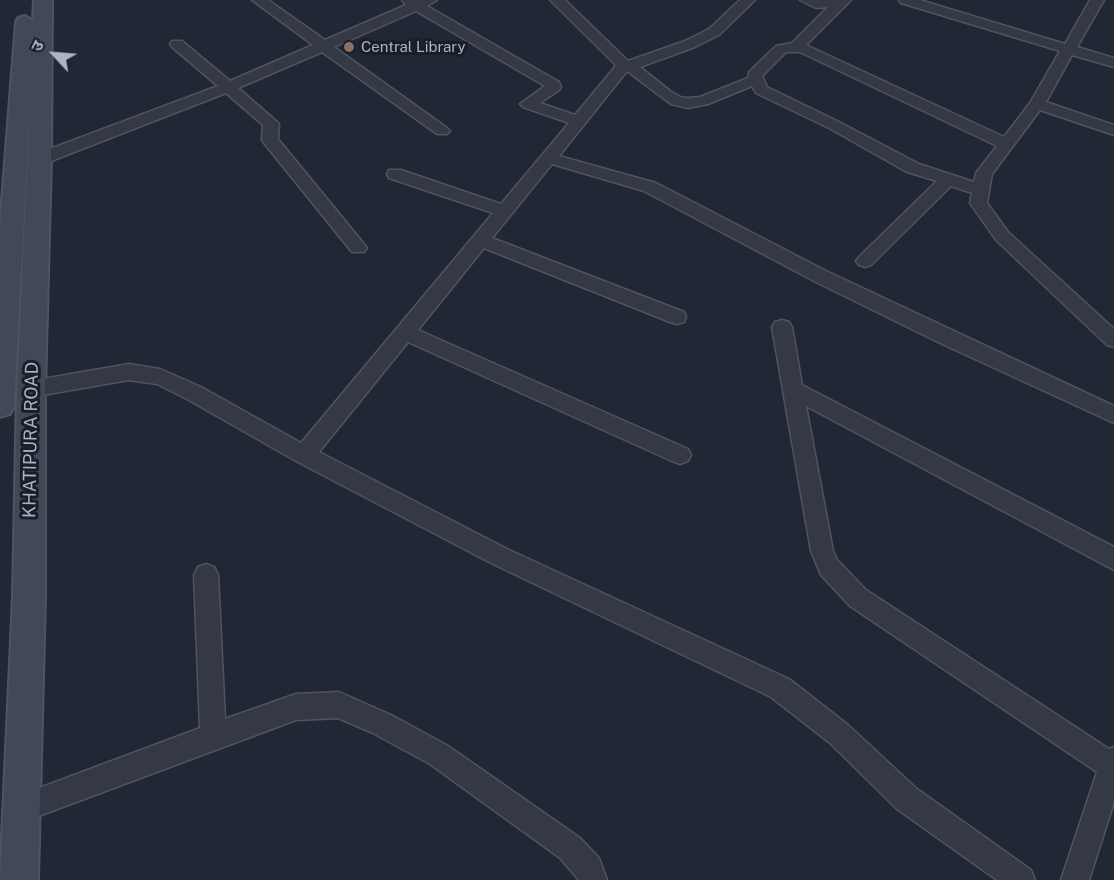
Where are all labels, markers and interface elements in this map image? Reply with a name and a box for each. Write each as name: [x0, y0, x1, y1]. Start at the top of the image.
north arrow: [24, 24, 84, 84]
text: उ: [27, 38, 48, 54]
place label: Central Library: [361, 38, 465, 56]
marker: Central Library: [342, 40, 356, 54]
street label: KHATIPURA ROAD: [19, 362, 43, 518]

